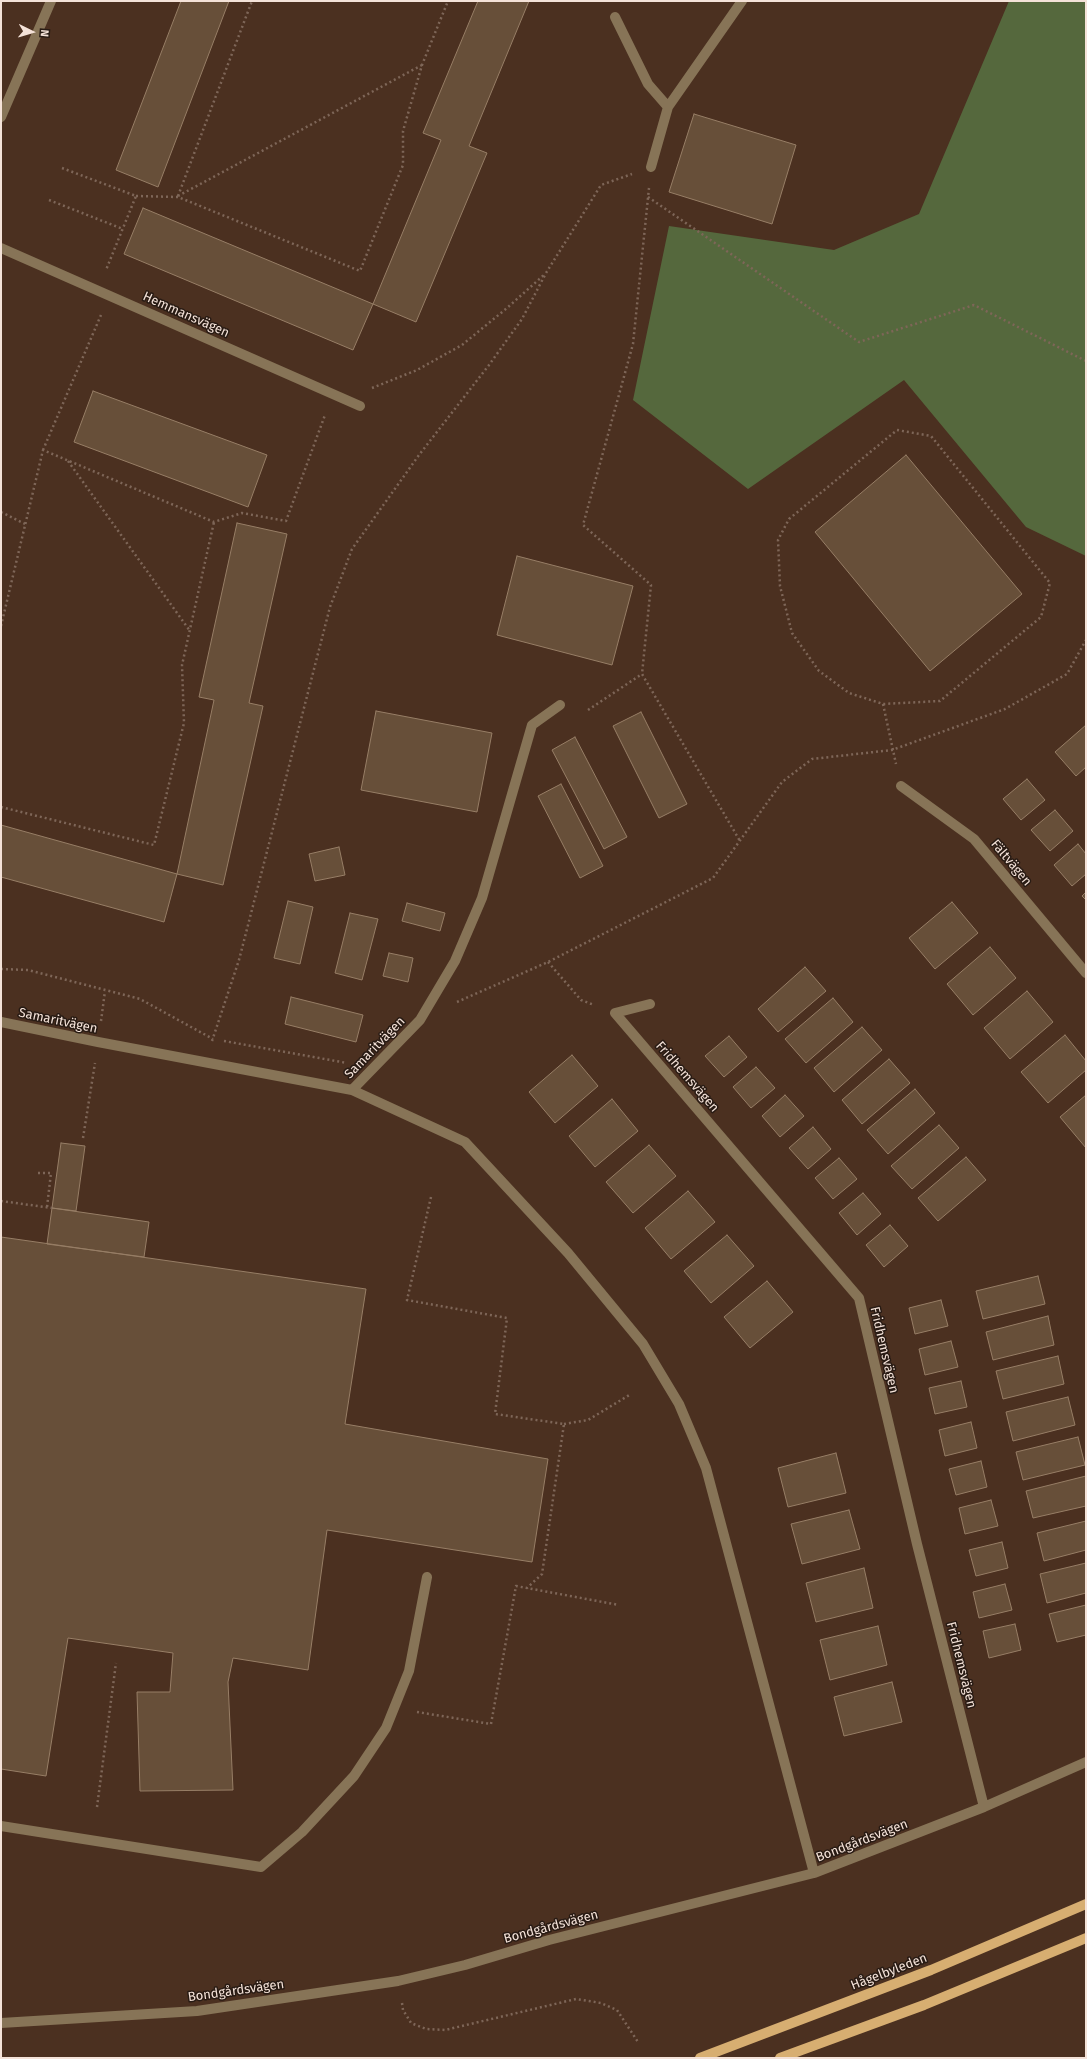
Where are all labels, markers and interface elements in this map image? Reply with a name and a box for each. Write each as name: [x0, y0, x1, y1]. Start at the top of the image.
north arrow: [12, 12, 52, 52]
text: N: [38, 29, 51, 37]
street label: Hemmansvägen: [140, 289, 232, 341]
street label: Fältvägen: [987, 837, 1035, 889]
street label: Samaritvägen: [17, 1005, 99, 1037]
street label: Samaritvägen: [342, 1014, 408, 1082]
street label: Fridhemsvägen: [652, 1039, 722, 1115]
street label: Fridhemsvägen: [866, 1305, 902, 1395]
street label: Fridhemsvägen: [943, 1620, 979, 1710]
street label: Bondgårdsvägen: [814, 1816, 910, 1866]
street label: Bondgårdsvägen: [502, 1907, 600, 1947]
street label: Hågelbyleden: [849, 1950, 929, 1994]
street label: Bondgårdsvägen: [187, 1977, 285, 2005]

